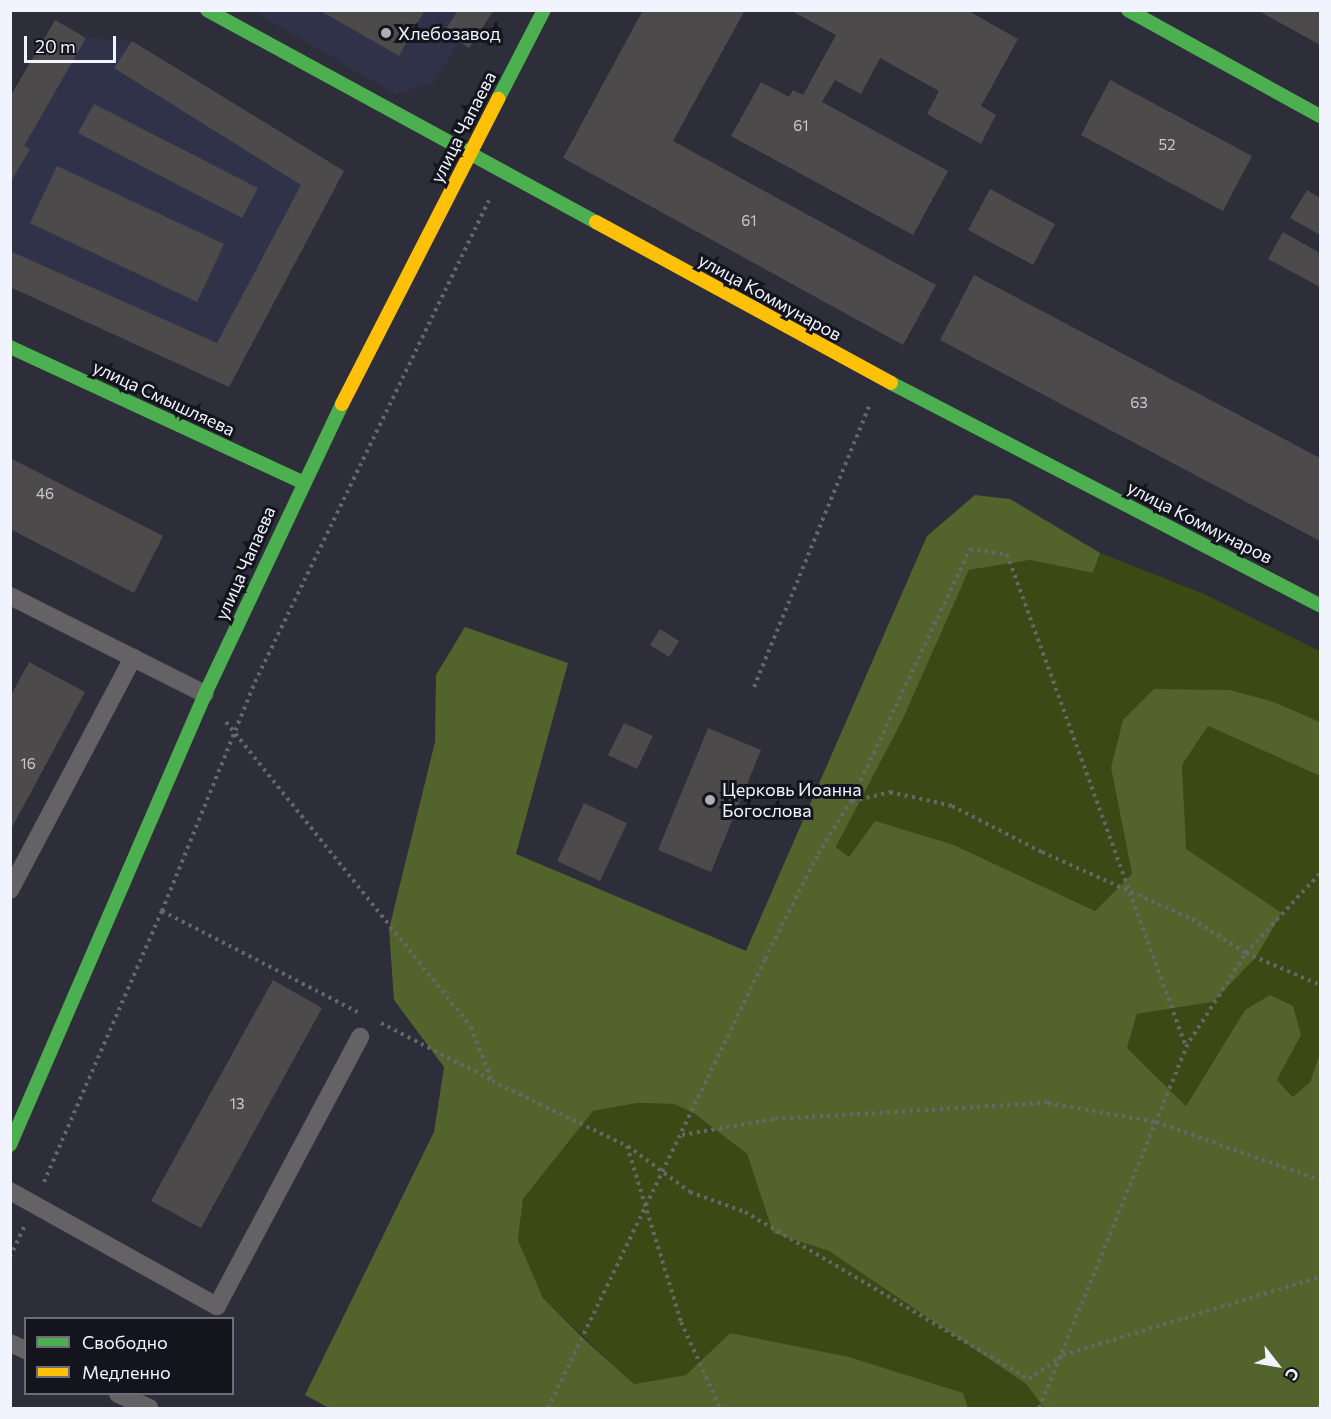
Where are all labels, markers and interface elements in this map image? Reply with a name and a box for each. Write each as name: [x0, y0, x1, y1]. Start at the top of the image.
place label: Хлебозавод: [398, 22, 501, 44]
scale bar: [27, 24, 118, 62]
marker: Хлебозавод: [379, 26, 393, 40]
text: 20 m: [35, 35, 76, 57]
street label: улица Чапаева: [426, 68, 500, 186]
house number: 61: [793, 117, 809, 135]
house number: 52: [1159, 136, 1175, 154]
house number: 61: [741, 212, 757, 230]
street label: улица Коммунаров: [695, 249, 845, 345]
street label: улица Смышляева: [90, 356, 238, 440]
house number: 63: [1130, 394, 1148, 412]
street label: улица Коммунаров: [1124, 476, 1276, 568]
house number: 46: [36, 485, 54, 503]
street label: улица Чапаева: [210, 503, 280, 623]
house number: 16: [20, 755, 36, 773]
place label: Церковь Иоанна Богослова: [722, 779, 861, 822]
marker: Церковь Иоанна Богослова: [703, 793, 717, 807]
house number: 13: [230, 1095, 244, 1113]
legend: [24, 1317, 234, 1395]
text: Свободно: [82, 1331, 168, 1353]
north arrow: [1247, 1335, 1307, 1395]
text: Медленно: [82, 1361, 171, 1383]
text: С: [1282, 1365, 1304, 1384]

